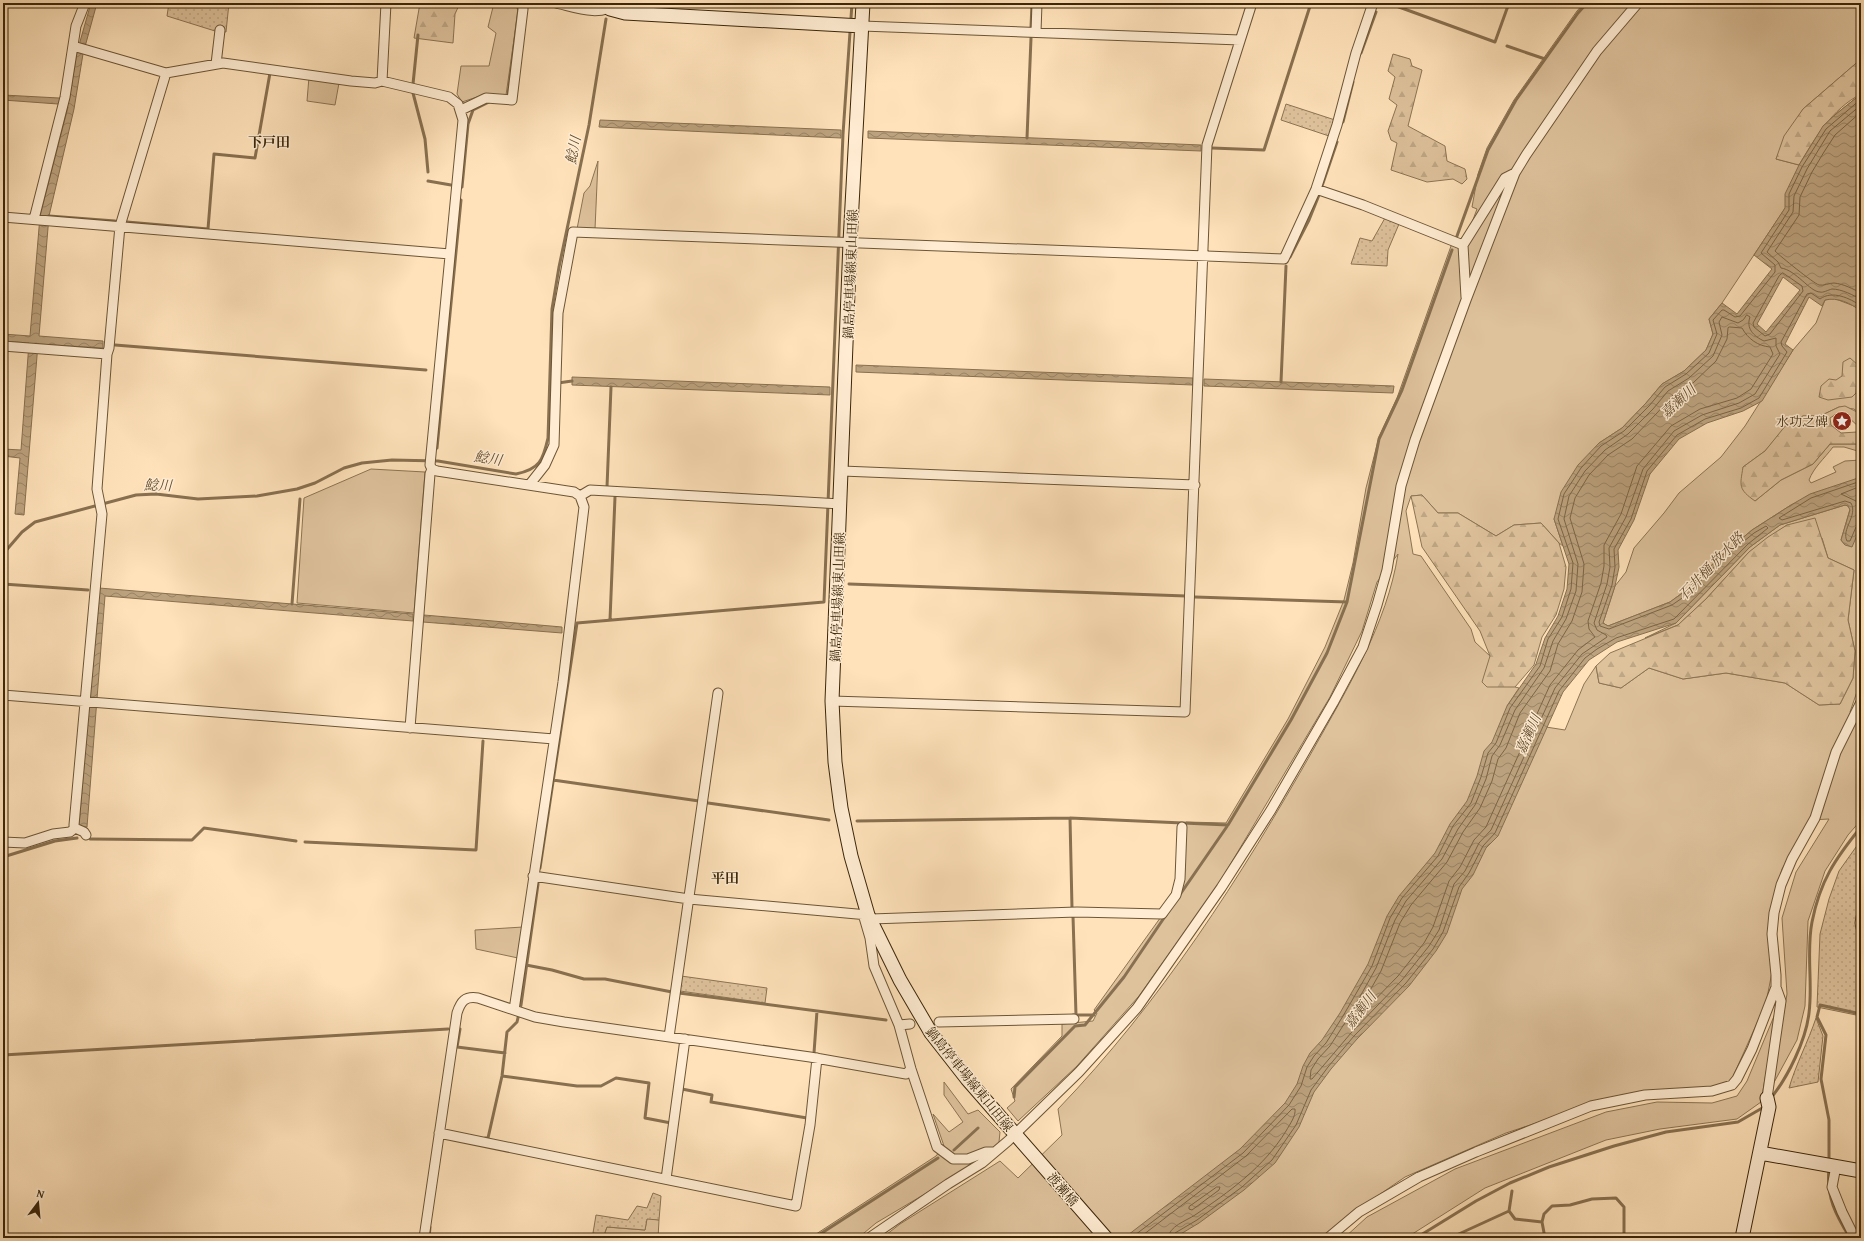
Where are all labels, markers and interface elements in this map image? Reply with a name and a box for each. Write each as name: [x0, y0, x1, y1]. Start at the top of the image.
district label: 下戸田: [248, 132, 290, 152]
water label: 鯰川: [561, 132, 586, 166]
street label: 鍋島停車場線東山田線: [839, 209, 862, 339]
water label: 嘉瀬川: [1656, 378, 1702, 423]
place icon: 水功之碑: [1831, 410, 1853, 432]
place label: 水功之碑: [1776, 412, 1828, 431]
water label: 鯰川: [473, 446, 505, 470]
water label: 鯰川: [144, 475, 174, 496]
water label: 石井樋 放水路: [1674, 527, 1749, 604]
street label: 鍋島停車場線東山田線: [826, 532, 849, 662]
water label: 嘉瀬川: [1510, 709, 1546, 757]
district label: 平田: [711, 868, 739, 888]
water label: 嘉瀬川: [1339, 986, 1382, 1033]
street label: 鍋島停車場線東山田線: [921, 1023, 1018, 1136]
street label: 渡瀬橋: [1043, 1168, 1083, 1210]
north arrow: [18, 1183, 58, 1223]
text: N: [35, 1185, 47, 1202]

